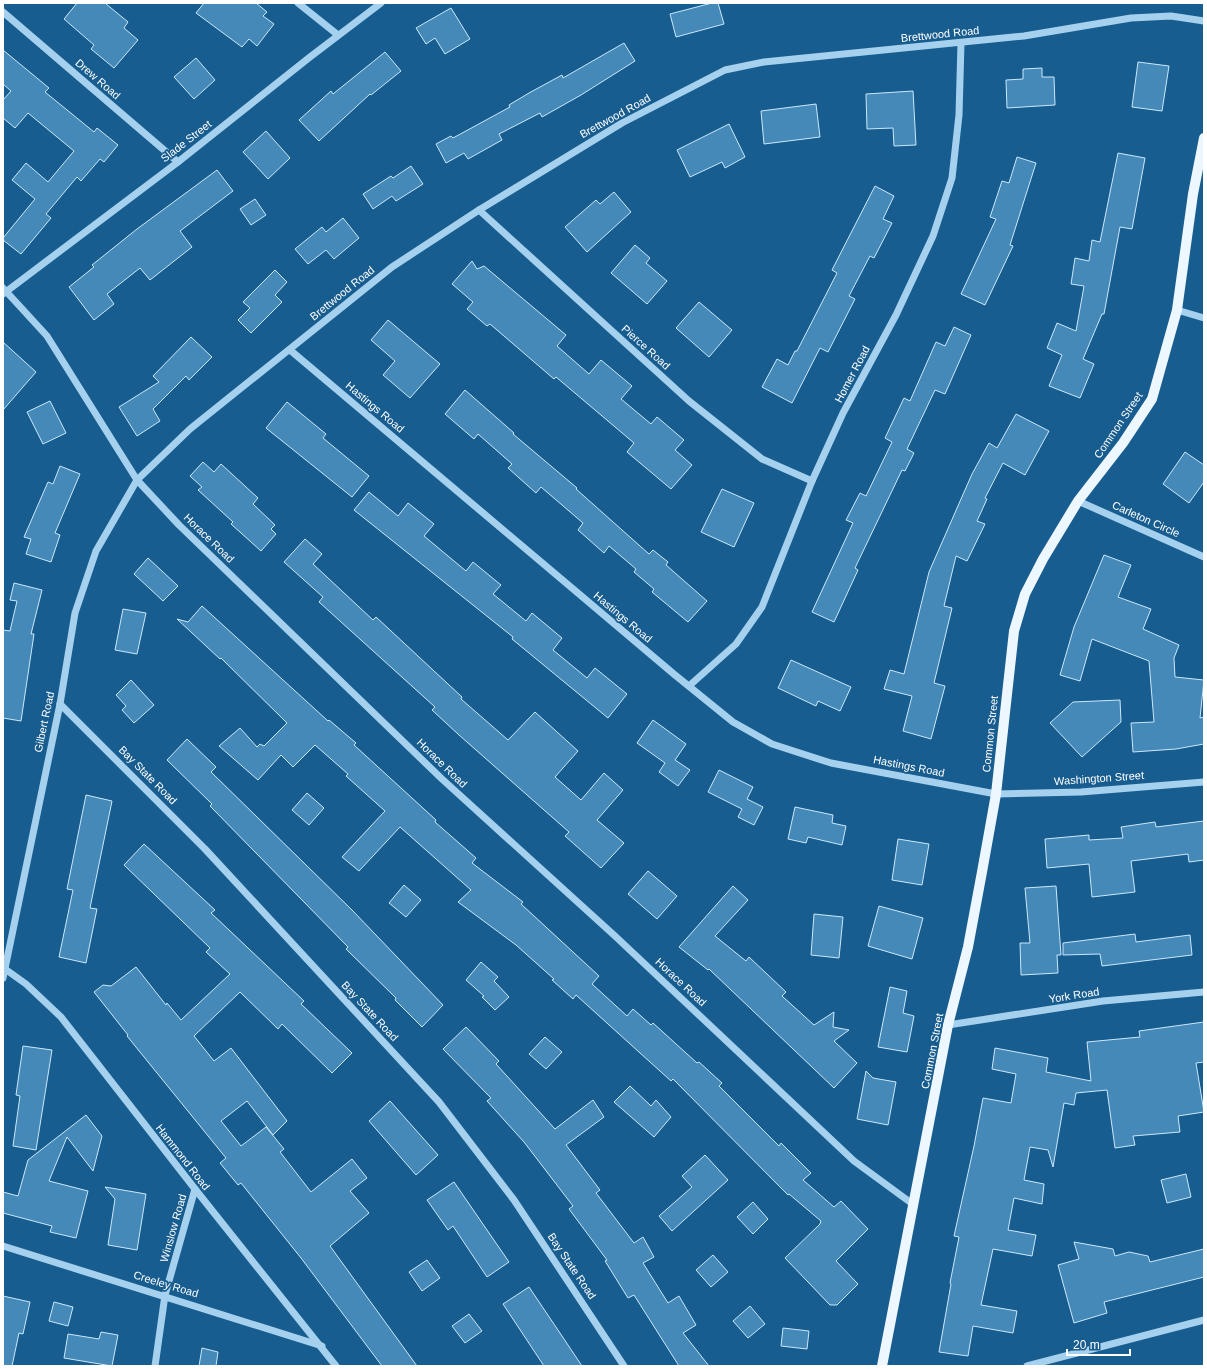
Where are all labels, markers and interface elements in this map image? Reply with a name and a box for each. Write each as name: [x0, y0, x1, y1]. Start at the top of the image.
street label: Brettwood Road: [900, 24, 980, 44]
street label: Drew Road: [73, 56, 123, 102]
street label: Brettwood Road: [578, 92, 652, 140]
street label: Slade Street: [158, 118, 214, 164]
street label: Brettwood Road: [308, 264, 376, 322]
street label: Pierce Road: [619, 322, 673, 372]
street label: Homer Road: [832, 344, 872, 404]
street label: Hastings Road: [344, 379, 406, 435]
street label: Common Street: [1091, 390, 1145, 460]
street label: Carleton Circle: [1110, 499, 1182, 539]
street label: Horace Road: [182, 511, 236, 565]
street label: Hastings Road: [592, 589, 654, 645]
street label: Gilbert Road: [32, 691, 56, 753]
street label: Common Street: [980, 695, 1000, 773]
street label: Horace Road: [415, 736, 469, 790]
street label: Bay State Road: [117, 744, 179, 806]
street label: Hastings Road: [872, 753, 946, 779]
street label: Washington Street: [1054, 769, 1144, 787]
street label: Horace Road: [653, 956, 709, 1008]
street label: Bay State Road: [339, 979, 401, 1043]
street label: York Road: [1048, 985, 1100, 1005]
street label: Common Street: [919, 1012, 945, 1090]
street label: Hammond Road: [154, 1122, 212, 1192]
street label: Winslow Road: [158, 1193, 188, 1263]
street label: Bay State Road: [545, 1231, 599, 1301]
street label: Creeley Road: [132, 1268, 200, 1300]
scale bar: [1067, 1331, 1130, 1357]
text: 20 m: [1073, 1338, 1100, 1352]

